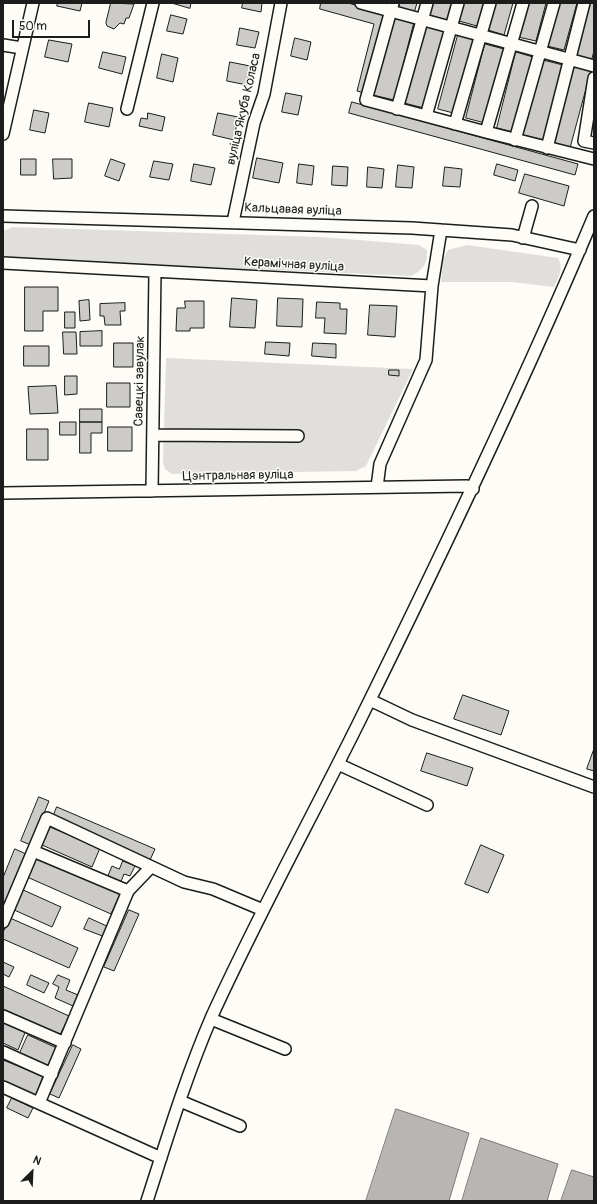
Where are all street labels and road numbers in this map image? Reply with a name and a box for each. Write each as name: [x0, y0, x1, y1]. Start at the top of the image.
street label: вуліца Якуба Коласа: [224, 52, 264, 166]
street label: Кальцавая вуліца: [244, 201, 342, 219]
street label: Керамічная вуліца: [244, 255, 344, 275]
street label: Савецкі завулак: [131, 336, 149, 426]
street label: Цэнтральная вуліца: [182, 467, 294, 485]

